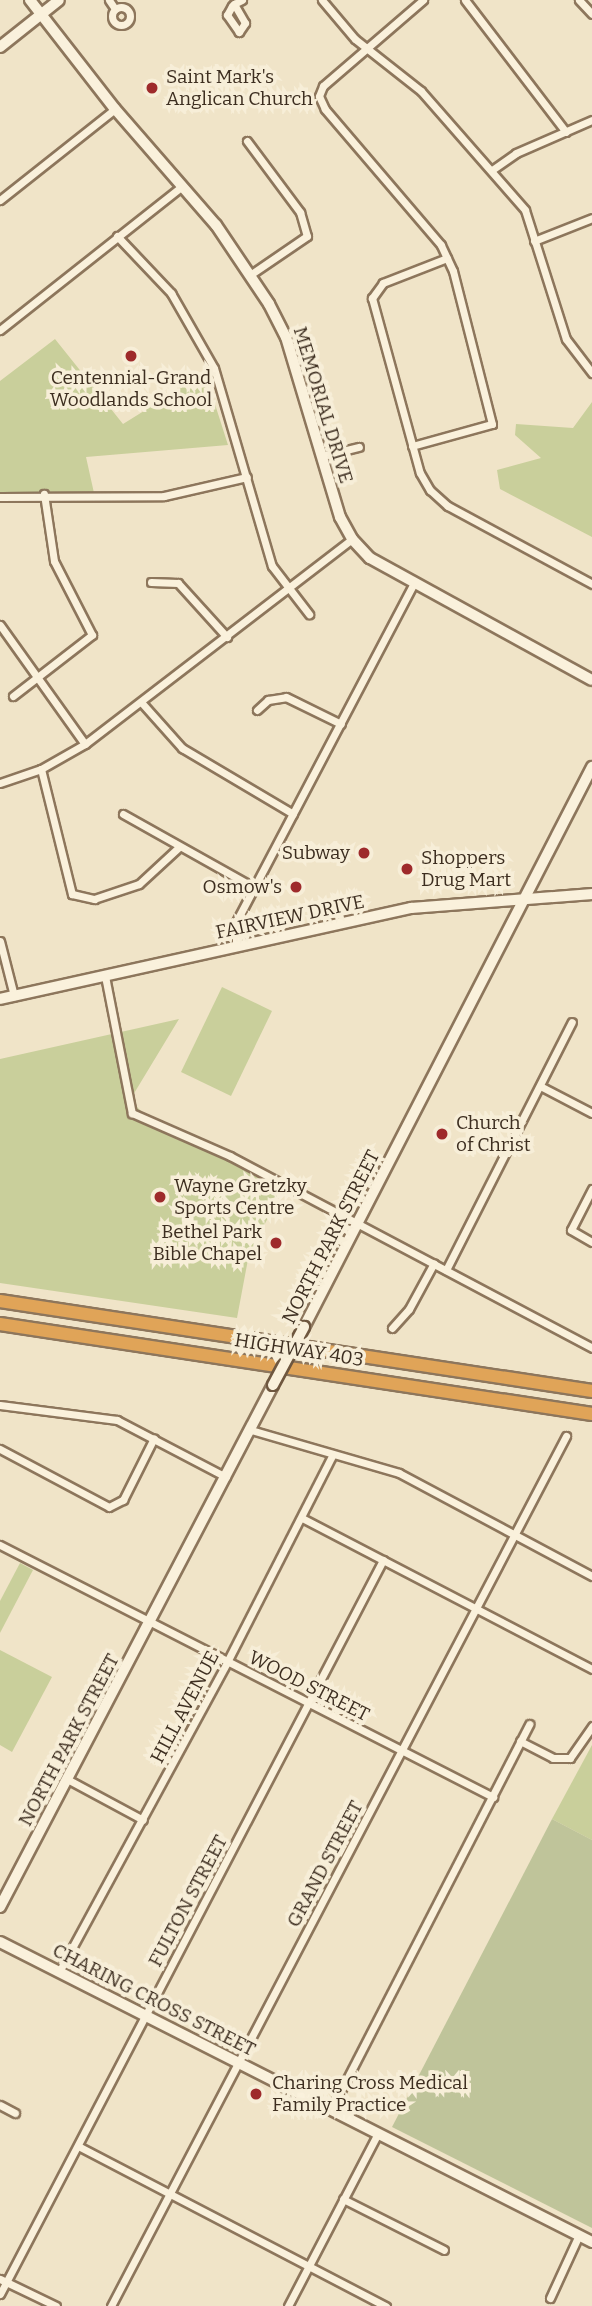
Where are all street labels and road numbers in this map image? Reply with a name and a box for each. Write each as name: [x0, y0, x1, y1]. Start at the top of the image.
street label: MEMORIAL DRIVE: [288, 324, 358, 486]
street label: FAIRVIEW DRIVE: [214, 890, 366, 944]
street label: NORTH PARK STREET: [277, 1146, 385, 1328]
street label: HIGHWAY 403: [233, 1329, 365, 1371]
street label: WOOD STREET: [245, 1646, 373, 1726]
street label: HILL AVENUE: [146, 1647, 224, 1767]
street label: NORTH PARK STREET: [14, 1650, 124, 1830]
street label: GRAND STREET: [282, 1797, 368, 1931]
street label: FULTON STREET: [144, 1831, 232, 1971]
street label: CHARING CROSS STREET: [49, 1939, 259, 2061]

